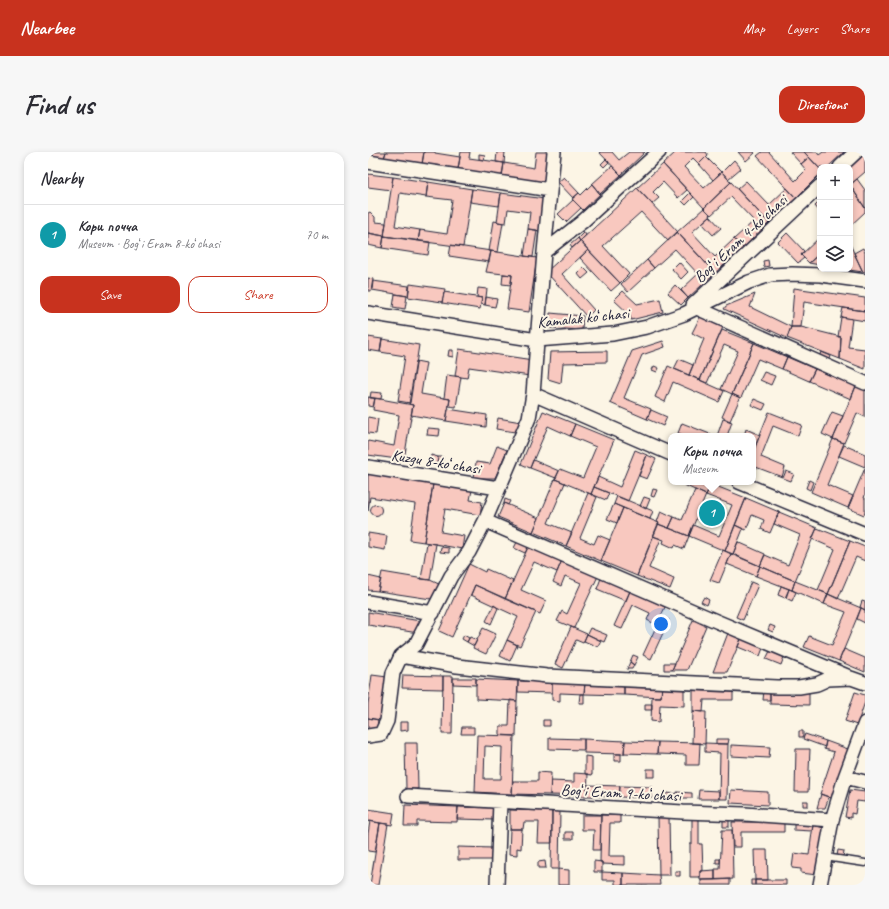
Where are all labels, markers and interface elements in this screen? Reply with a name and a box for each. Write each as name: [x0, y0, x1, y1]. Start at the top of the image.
text: Nearbee: [20, 16, 74, 40]
text: Map: [743, 20, 765, 37]
text: Layers: [787, 20, 818, 37]
text: Share: [840, 20, 869, 37]
button: Directions: [779, 86, 865, 123]
text: Find us: [24, 87, 94, 122]
map controls: [817, 164, 853, 272]
button: +: [817, 164, 853, 200]
text: Nearby: [40, 168, 83, 189]
street label: Bogʻi Eram 4-koʻchasi: [690, 189, 793, 287]
button: −: [817, 200, 853, 236]
text: Кори почча: [78, 217, 137, 236]
text: 1: [50, 227, 56, 243]
text: 70 m: [306, 227, 328, 243]
text: Museum · Bogʻi Eram 8-koʻchasi: [78, 236, 220, 252]
button: layers: [817, 236, 853, 272]
button: Save: [40, 276, 180, 313]
button: Share: [188, 276, 328, 313]
street label: Kamalak koʻchasi: [536, 303, 632, 333]
popup: [668, 433, 756, 485]
text: Кори почча: [683, 442, 741, 461]
street label: Kuzgu 8-koʻchasi: [390, 445, 484, 479]
text: Museum: [683, 461, 718, 477]
pin: 1: [699, 498, 725, 528]
your location: [651, 614, 671, 634]
street label: Bogʻi Eram 9-koʻchasi: [560, 780, 684, 806]

